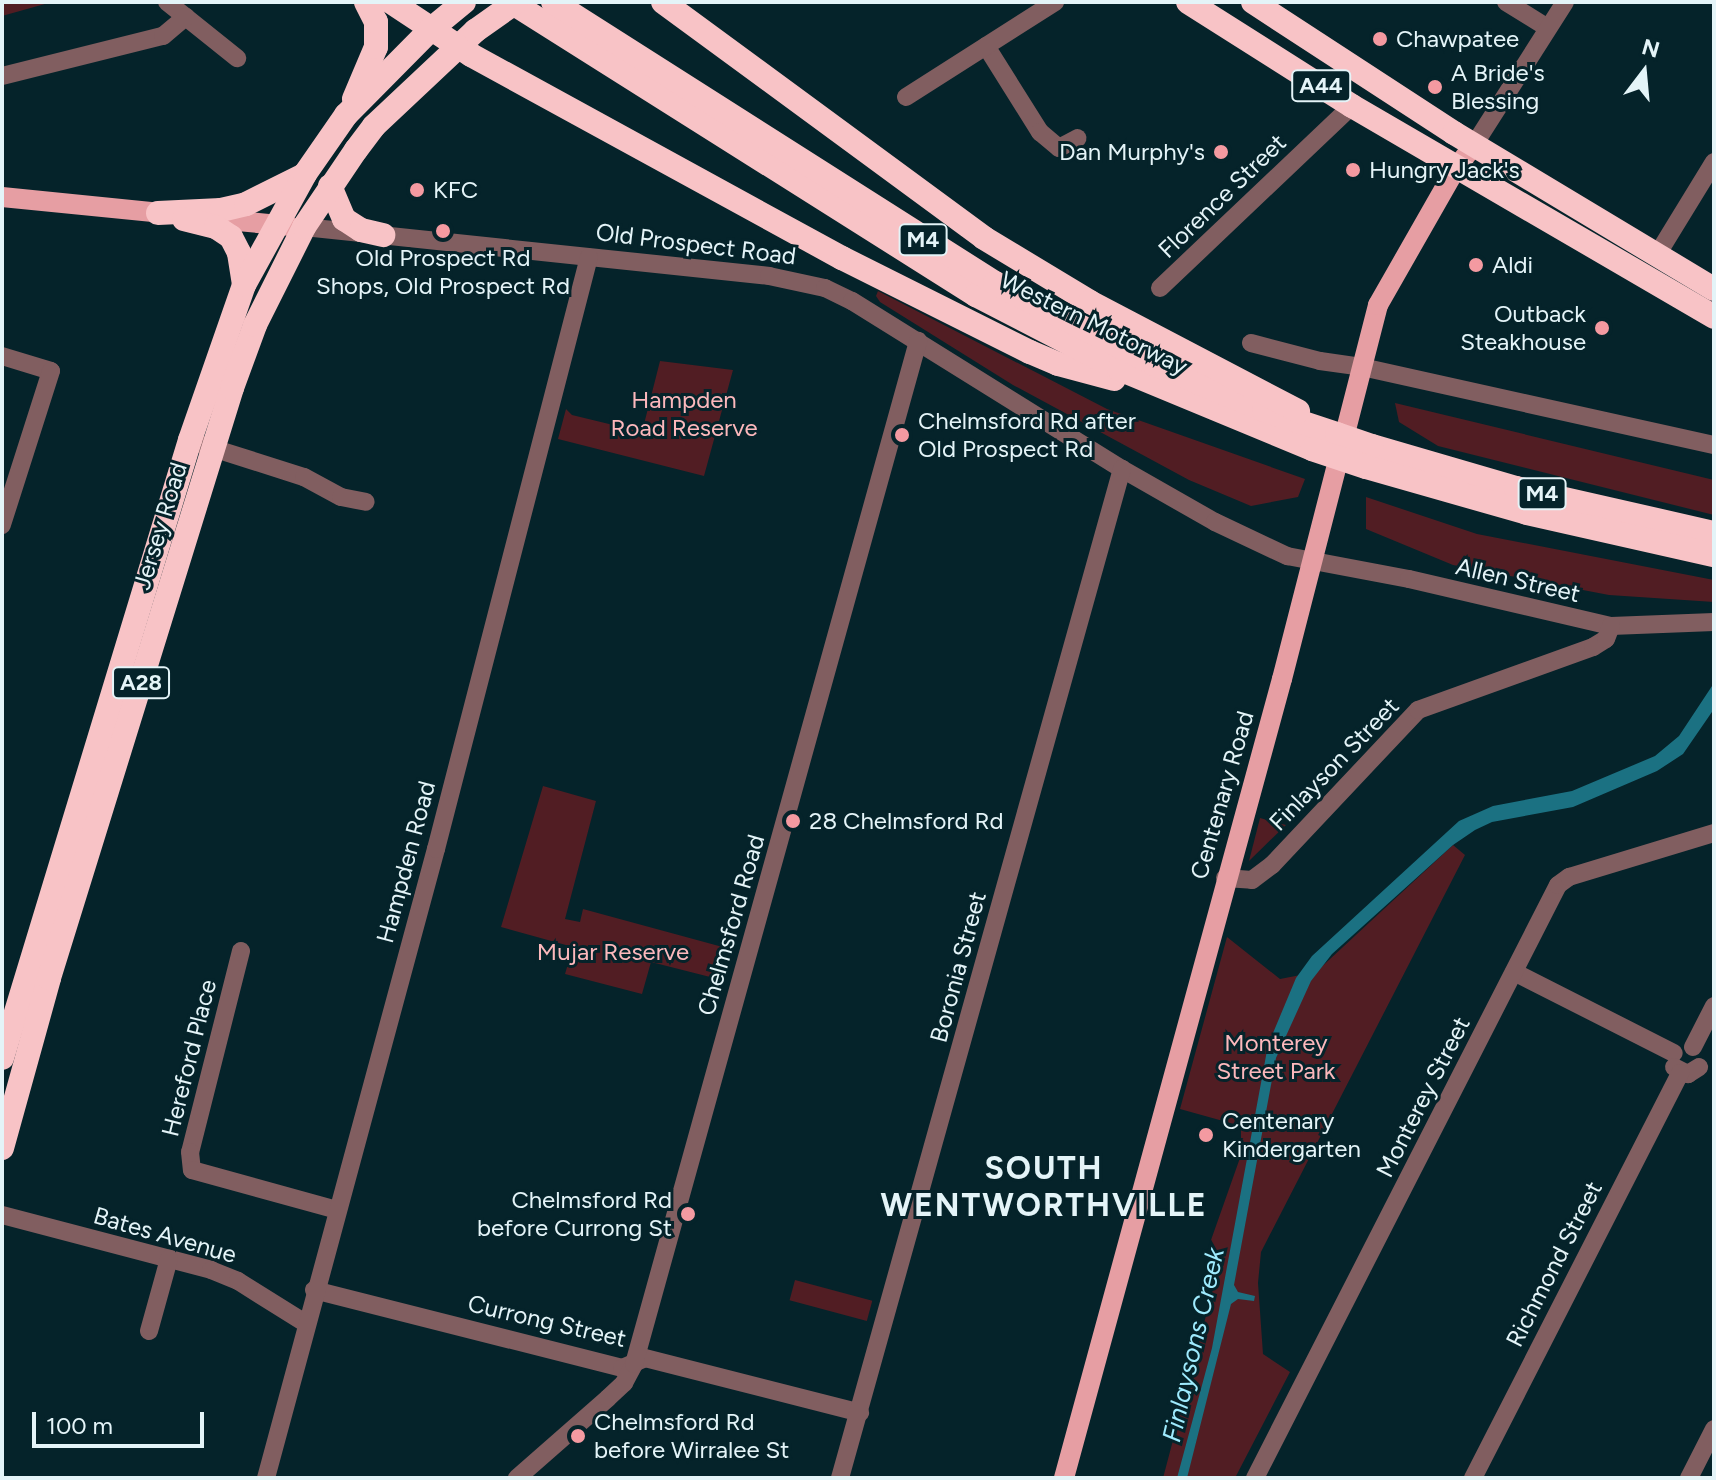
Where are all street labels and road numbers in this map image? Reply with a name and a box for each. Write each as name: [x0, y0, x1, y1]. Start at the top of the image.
road number: A44: [1291, 68, 1351, 104]
street label: Florence Street: [1152, 128, 1292, 264]
street label: Old Prospect Road: [594, 217, 798, 271]
road number: M4: [897, 222, 949, 258]
street label: Western Motorway: [996, 265, 1192, 381]
street label: Jersey Road: [127, 459, 193, 593]
road number: M4: [1516, 476, 1568, 512]
street label: Allen Street: [1453, 552, 1583, 608]
road number: A28: [111, 665, 171, 701]
street label: Finlayson Street: [1263, 692, 1405, 836]
street label: Centenary Road: [1184, 708, 1260, 882]
street label: Hampden Road: [371, 778, 441, 946]
street label: Chelmsford Road: [691, 831, 771, 1019]
street label: Boronia Street: [924, 888, 992, 1046]
street label: Hereford Place: [156, 977, 222, 1139]
street label: Monterey Street: [1370, 1012, 1476, 1182]
street label: Richmond Street: [1500, 1176, 1608, 1352]
street label: Bates Avenue: [90, 1201, 240, 1269]
street label: Currong Street: [465, 1289, 629, 1353]

